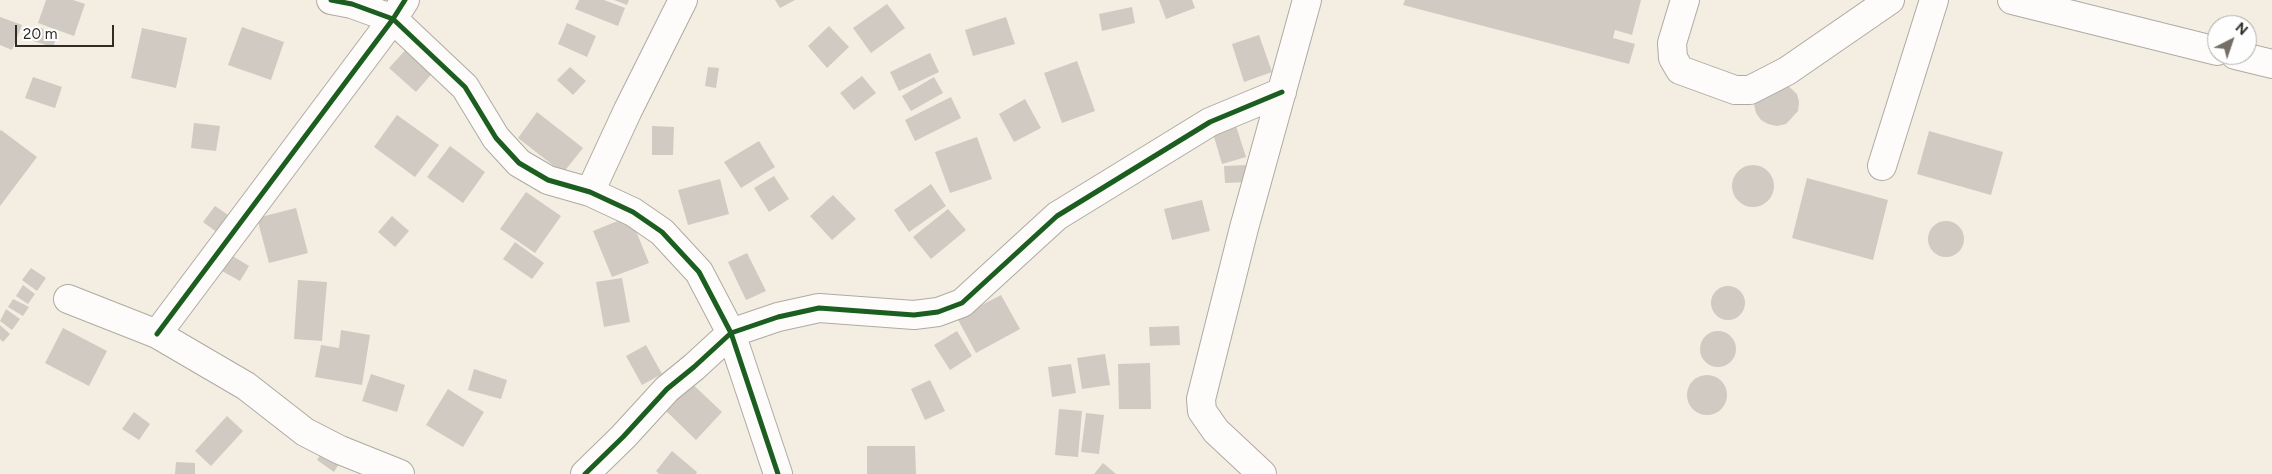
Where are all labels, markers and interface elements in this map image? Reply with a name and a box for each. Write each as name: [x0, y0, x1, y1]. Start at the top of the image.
scale bar: [18, 15, 116, 47]
north arrow: [2207, 15, 2257, 65]
text: N: [2232, 19, 2251, 39]
text: 20 m: [23, 25, 57, 43]

